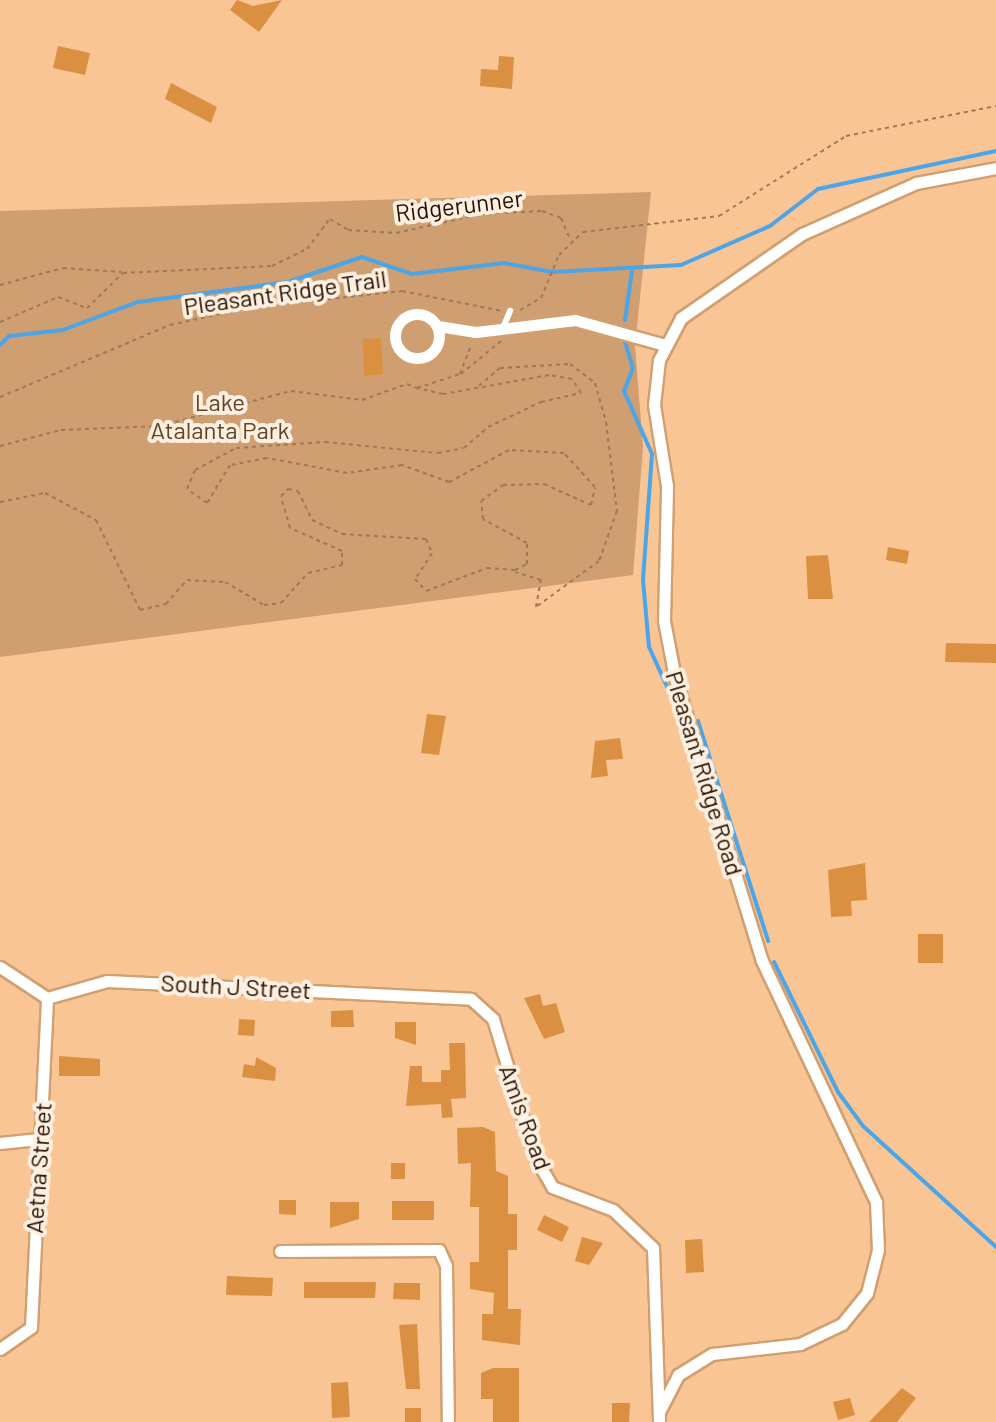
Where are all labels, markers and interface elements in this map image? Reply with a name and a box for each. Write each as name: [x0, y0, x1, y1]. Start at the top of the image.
street label: Ridgerunner: [394, 183, 524, 227]
street label: Pleasant Ridge Trail: [182, 264, 388, 320]
park label: Lake Atalanta Park: [151, 388, 289, 444]
street label: Pleasant Ridge Road: [660, 667, 750, 879]
street label: South J Street: [160, 968, 312, 1004]
street label: Amis Road: [494, 1060, 558, 1174]
street label: Aetna Street: [19, 1102, 57, 1234]

